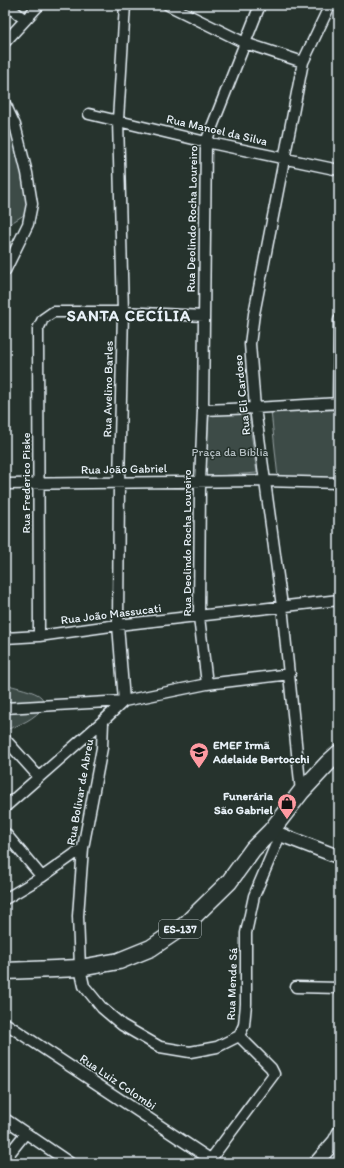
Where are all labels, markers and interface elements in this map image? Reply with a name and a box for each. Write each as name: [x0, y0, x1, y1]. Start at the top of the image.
street label: Rua Manoel da Silva: [165, 112, 269, 148]
street label: Rua Deolindo Rocha Loureiro: [184, 145, 200, 293]
district label: SANTA CECÍLIA: [67, 306, 191, 325]
street label: Rua Avelino Barles: [100, 341, 116, 437]
street label: Rua Eli Cardoso: [231, 354, 253, 436]
street label: Rua Frederico Piske: [19, 432, 33, 533]
park label: Praça da Bíblia: [192, 445, 269, 459]
street label: Rua João Gabriel: [81, 461, 168, 477]
street label: Rua Deolindo Rocha Loureiro: [180, 469, 194, 617]
street label: Rua João Massucati: [60, 601, 162, 627]
street label: Rua Bolivar de Abreu: [64, 737, 96, 846]
place label: EMEF Irmã Adelaide Bertocchi: [212, 738, 310, 766]
school or university icon: EMEF Irmã Adelaide Bertocchi: [188, 741, 210, 769]
place label: Funerária São Gabriel: [214, 789, 274, 817]
shop icon: Funerária São Gabriel: [276, 792, 298, 820]
road number: ES-137: [159, 920, 201, 938]
street label: Rua Mende Sá: [224, 947, 240, 1021]
street label: Rua Luiz Colombi: [77, 1051, 159, 1113]

